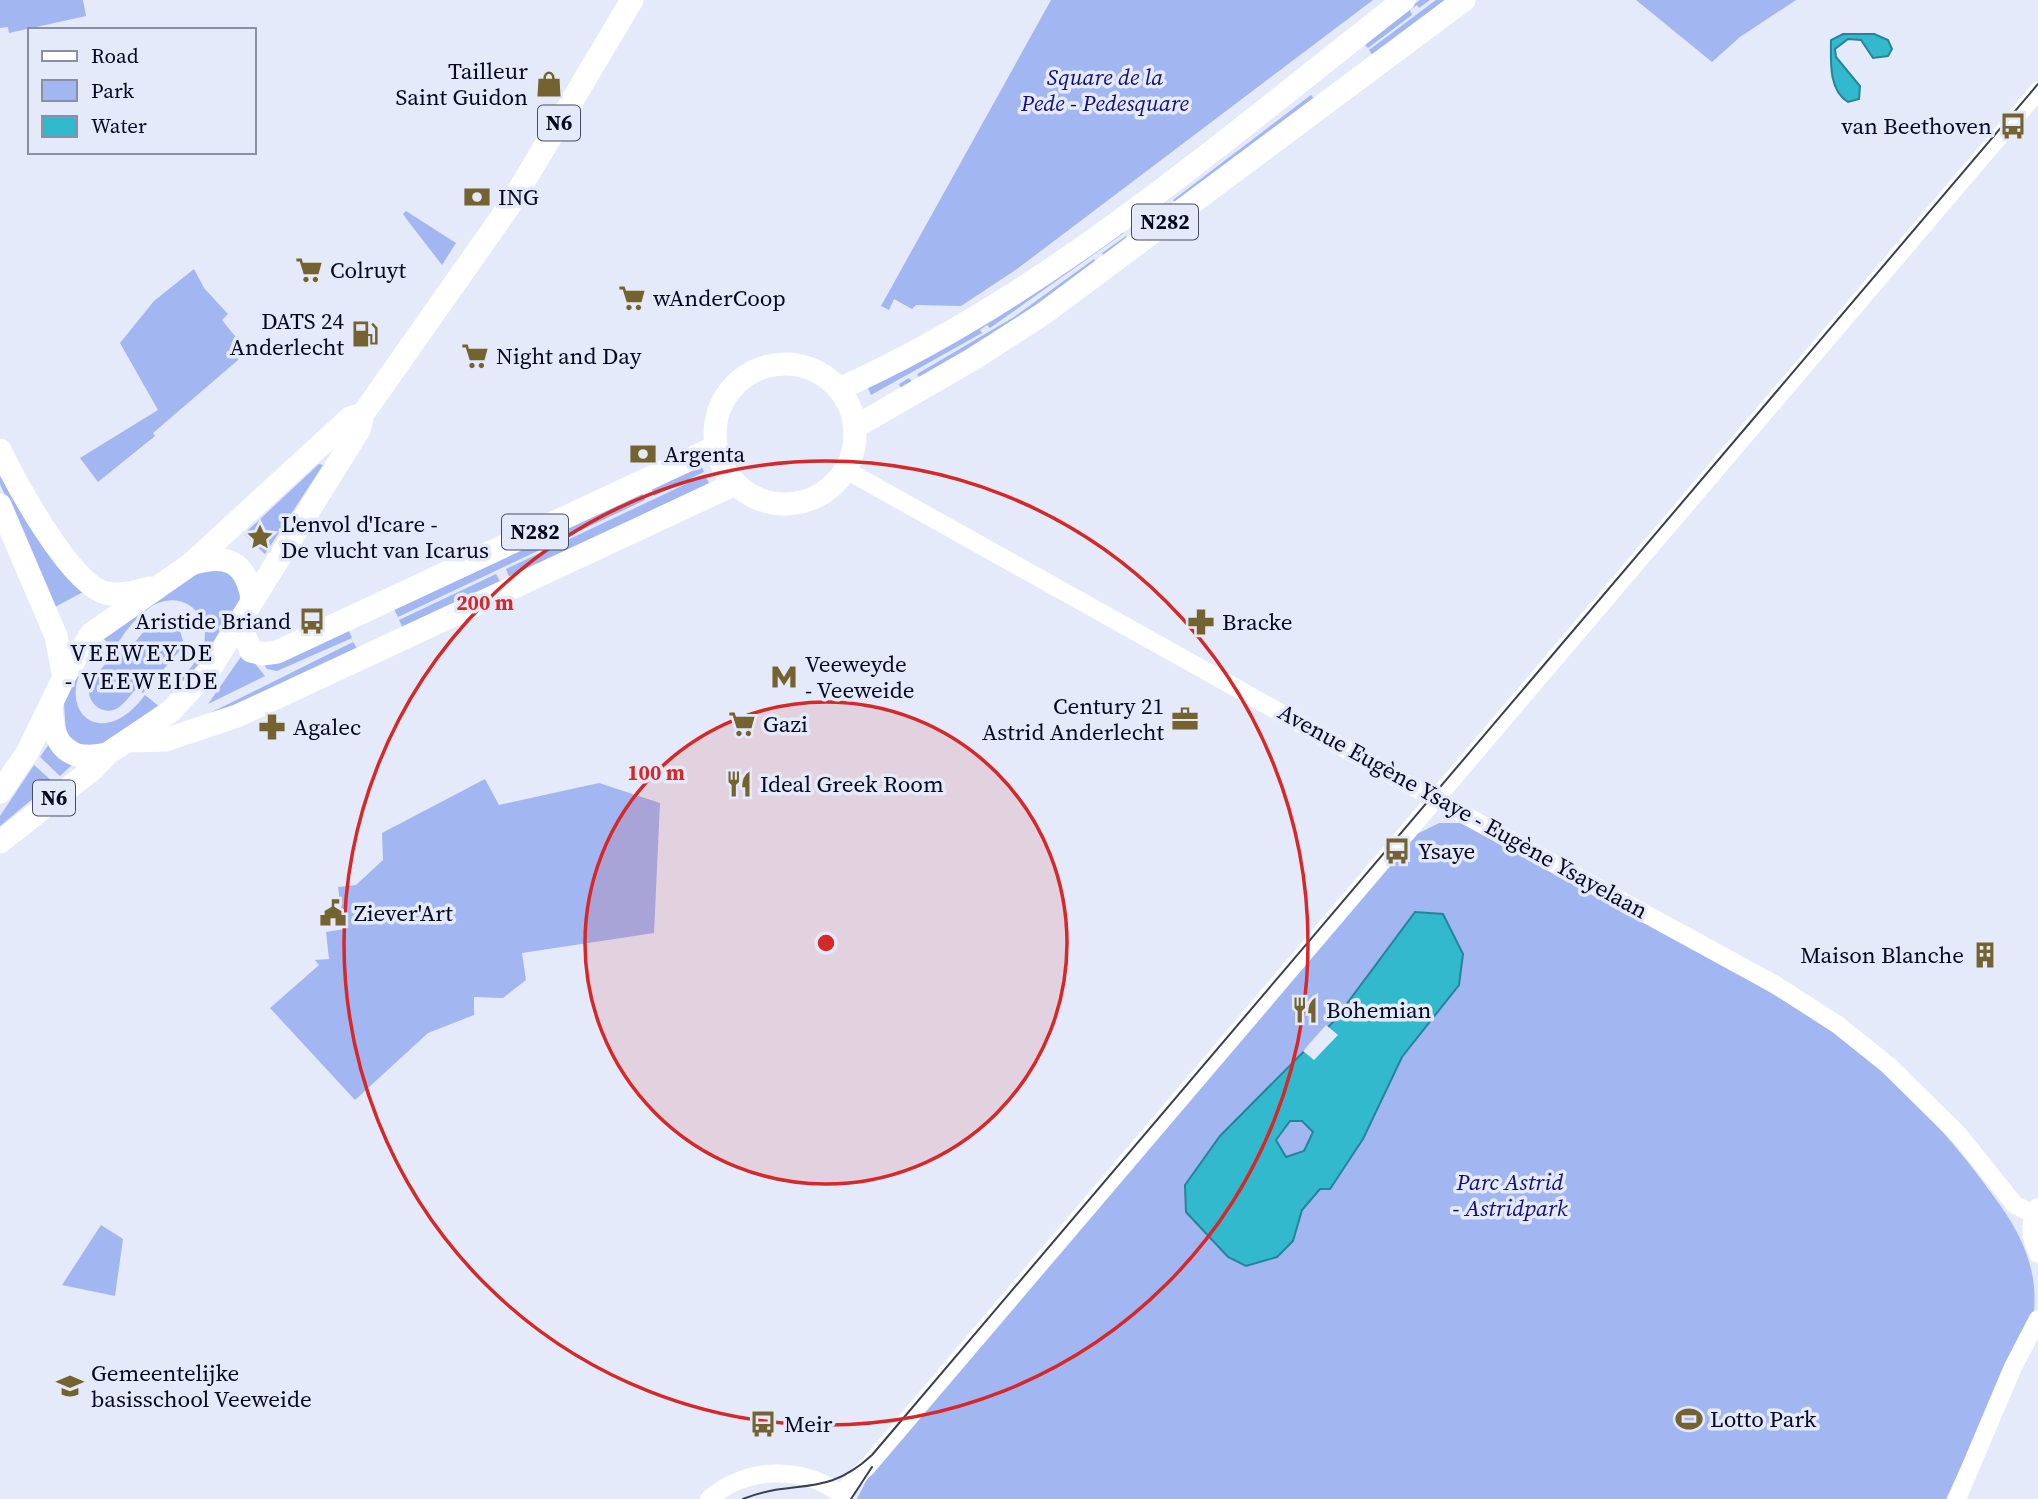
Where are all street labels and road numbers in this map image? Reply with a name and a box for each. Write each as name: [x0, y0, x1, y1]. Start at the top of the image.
road number: N6: [538, 106, 580, 140]
road number: N282: [1132, 204, 1198, 240]
road number: N282: [502, 514, 568, 550]
street label: Avenue Eugène Ysaye - Eugène Ysayelaan: [1273, 697, 1653, 925]
road number: N6: [33, 780, 75, 816]

